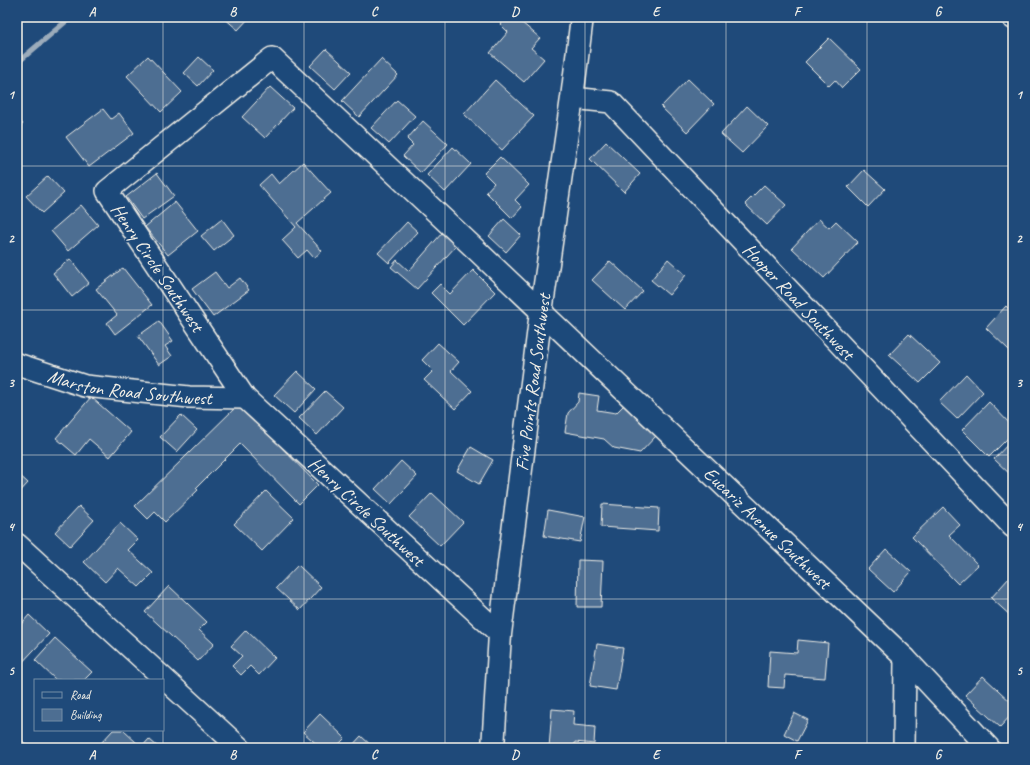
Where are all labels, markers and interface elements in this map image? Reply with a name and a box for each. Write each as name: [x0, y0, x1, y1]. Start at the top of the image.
text: A: [89, 4, 97, 20]
text: B: [230, 4, 238, 20]
text: C: [371, 4, 379, 20]
text: D: [511, 4, 520, 20]
text: E: [653, 4, 662, 20]
text: F: [794, 4, 803, 20]
text: G: [935, 4, 943, 20]
text: 1: [8, 87, 16, 103]
text: 1: [1016, 87, 1024, 103]
street label: Henry Circle Southwest: [105, 199, 210, 338]
text: 2: [8, 231, 15, 247]
text: 2: [1016, 231, 1023, 247]
street label: Hooper Road Southwest: [737, 238, 861, 366]
street label: Five Points Road Southwest: [510, 291, 557, 472]
street label: Marston Road Southwest: [45, 364, 214, 410]
text: 3: [8, 375, 15, 391]
text: 3: [1016, 375, 1023, 391]
street label: Henry Circle Southwest: [303, 452, 431, 573]
street label: Eucariz Avenue Southwest: [698, 462, 837, 596]
text: 4: [8, 519, 16, 535]
text: 4: [1016, 519, 1024, 535]
text: 5: [8, 663, 15, 679]
text: 5: [1016, 663, 1023, 679]
legend: [34, 679, 164, 731]
text: Road: [70, 687, 92, 703]
text: Building: [70, 707, 102, 723]
text: A: [89, 747, 97, 763]
text: B: [230, 747, 238, 763]
text: C: [371, 747, 379, 763]
text: D: [511, 747, 520, 763]
text: E: [653, 747, 662, 763]
text: F: [794, 747, 803, 763]
text: G: [935, 747, 943, 763]

